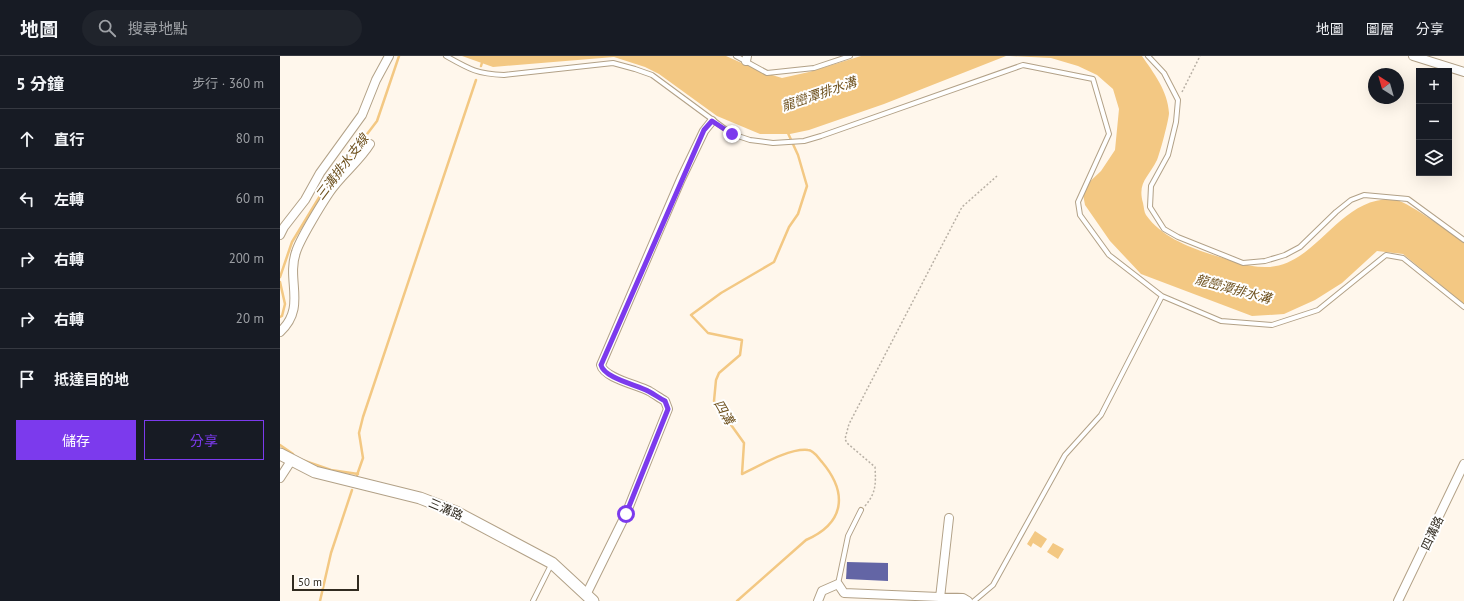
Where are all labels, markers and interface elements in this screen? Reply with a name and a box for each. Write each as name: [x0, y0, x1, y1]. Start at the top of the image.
search box: [82, 10, 362, 46]
text: 地圖: [20, 17, 58, 41]
icon: search: [96, 17, 118, 39]
text: 搜尋地點: [128, 19, 188, 38]
text: 地圖: [1316, 20, 1344, 38]
text: 圖層: [1366, 20, 1394, 38]
text: 分享: [1416, 20, 1444, 38]
north arrow: [1368, 68, 1404, 104]
map controls: [1416, 68, 1452, 176]
button: +: [1416, 68, 1452, 104]
text: 5 分鐘: [16, 73, 64, 95]
water label: 龍巒潭排水溝: [779, 73, 861, 115]
text: 步行 · 360 m: [192, 75, 264, 92]
button: −: [1416, 104, 1452, 140]
route end: [723, 125, 741, 143]
icon: ahead: [16, 128, 38, 150]
water label: 三溝排水支線: [312, 129, 373, 203]
text: 直行: [54, 130, 84, 149]
text: 80 m: [236, 130, 264, 147]
button: layers: [1416, 140, 1452, 176]
icon: left: [16, 188, 38, 210]
text: 左轉: [54, 190, 84, 209]
text: 60 m: [236, 190, 264, 207]
icon: right: [16, 248, 38, 270]
text: 右轉: [54, 250, 84, 269]
text: 200 m: [229, 250, 264, 267]
water label: 龍巒潭排水溝: [1193, 271, 1275, 308]
icon: right: [16, 308, 38, 330]
text: 右轉: [54, 310, 84, 329]
text: 20 m: [236, 310, 264, 327]
icon: arrive: [16, 368, 38, 390]
text: 抵達目的地: [54, 370, 129, 389]
water label: 四溝: [710, 396, 739, 429]
button: 儲存: [16, 420, 136, 460]
button: 分享: [144, 420, 264, 460]
street label: 三溝路: [426, 495, 466, 523]
route start: [617, 505, 635, 523]
street label: 四溝路: [1418, 514, 1446, 552]
scale bar: [292, 573, 359, 592]
text: 50 m: [298, 575, 322, 589]

